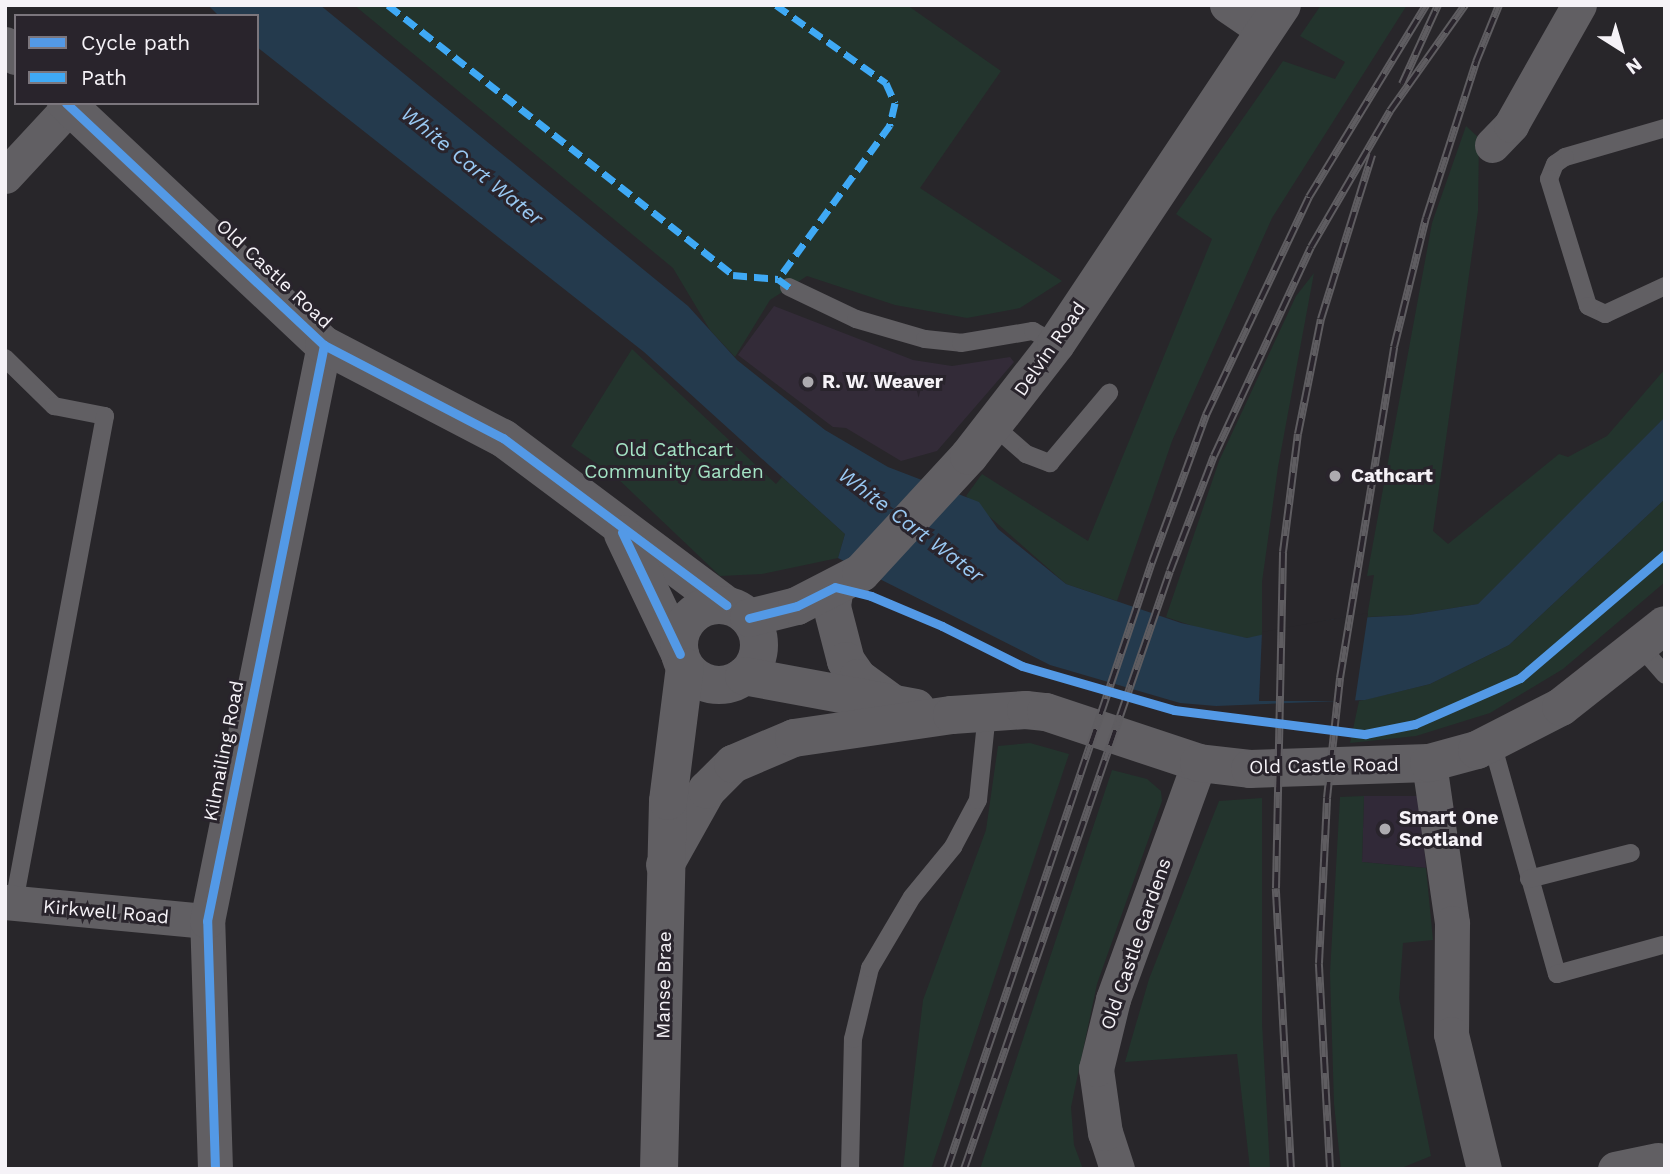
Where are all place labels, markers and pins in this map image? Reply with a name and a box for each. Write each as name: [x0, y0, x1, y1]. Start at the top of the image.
place label: R. W. Weaver: [822, 371, 944, 393]
marker: R. W. Weaver: [800, 374, 816, 390]
place label: Cathcart: [1351, 465, 1433, 487]
marker: Cathcart: [1325, 466, 1345, 486]
place label: Smart One Scotland: [1399, 807, 1499, 851]
marker: Smart One Scotland: [1377, 821, 1393, 837]

